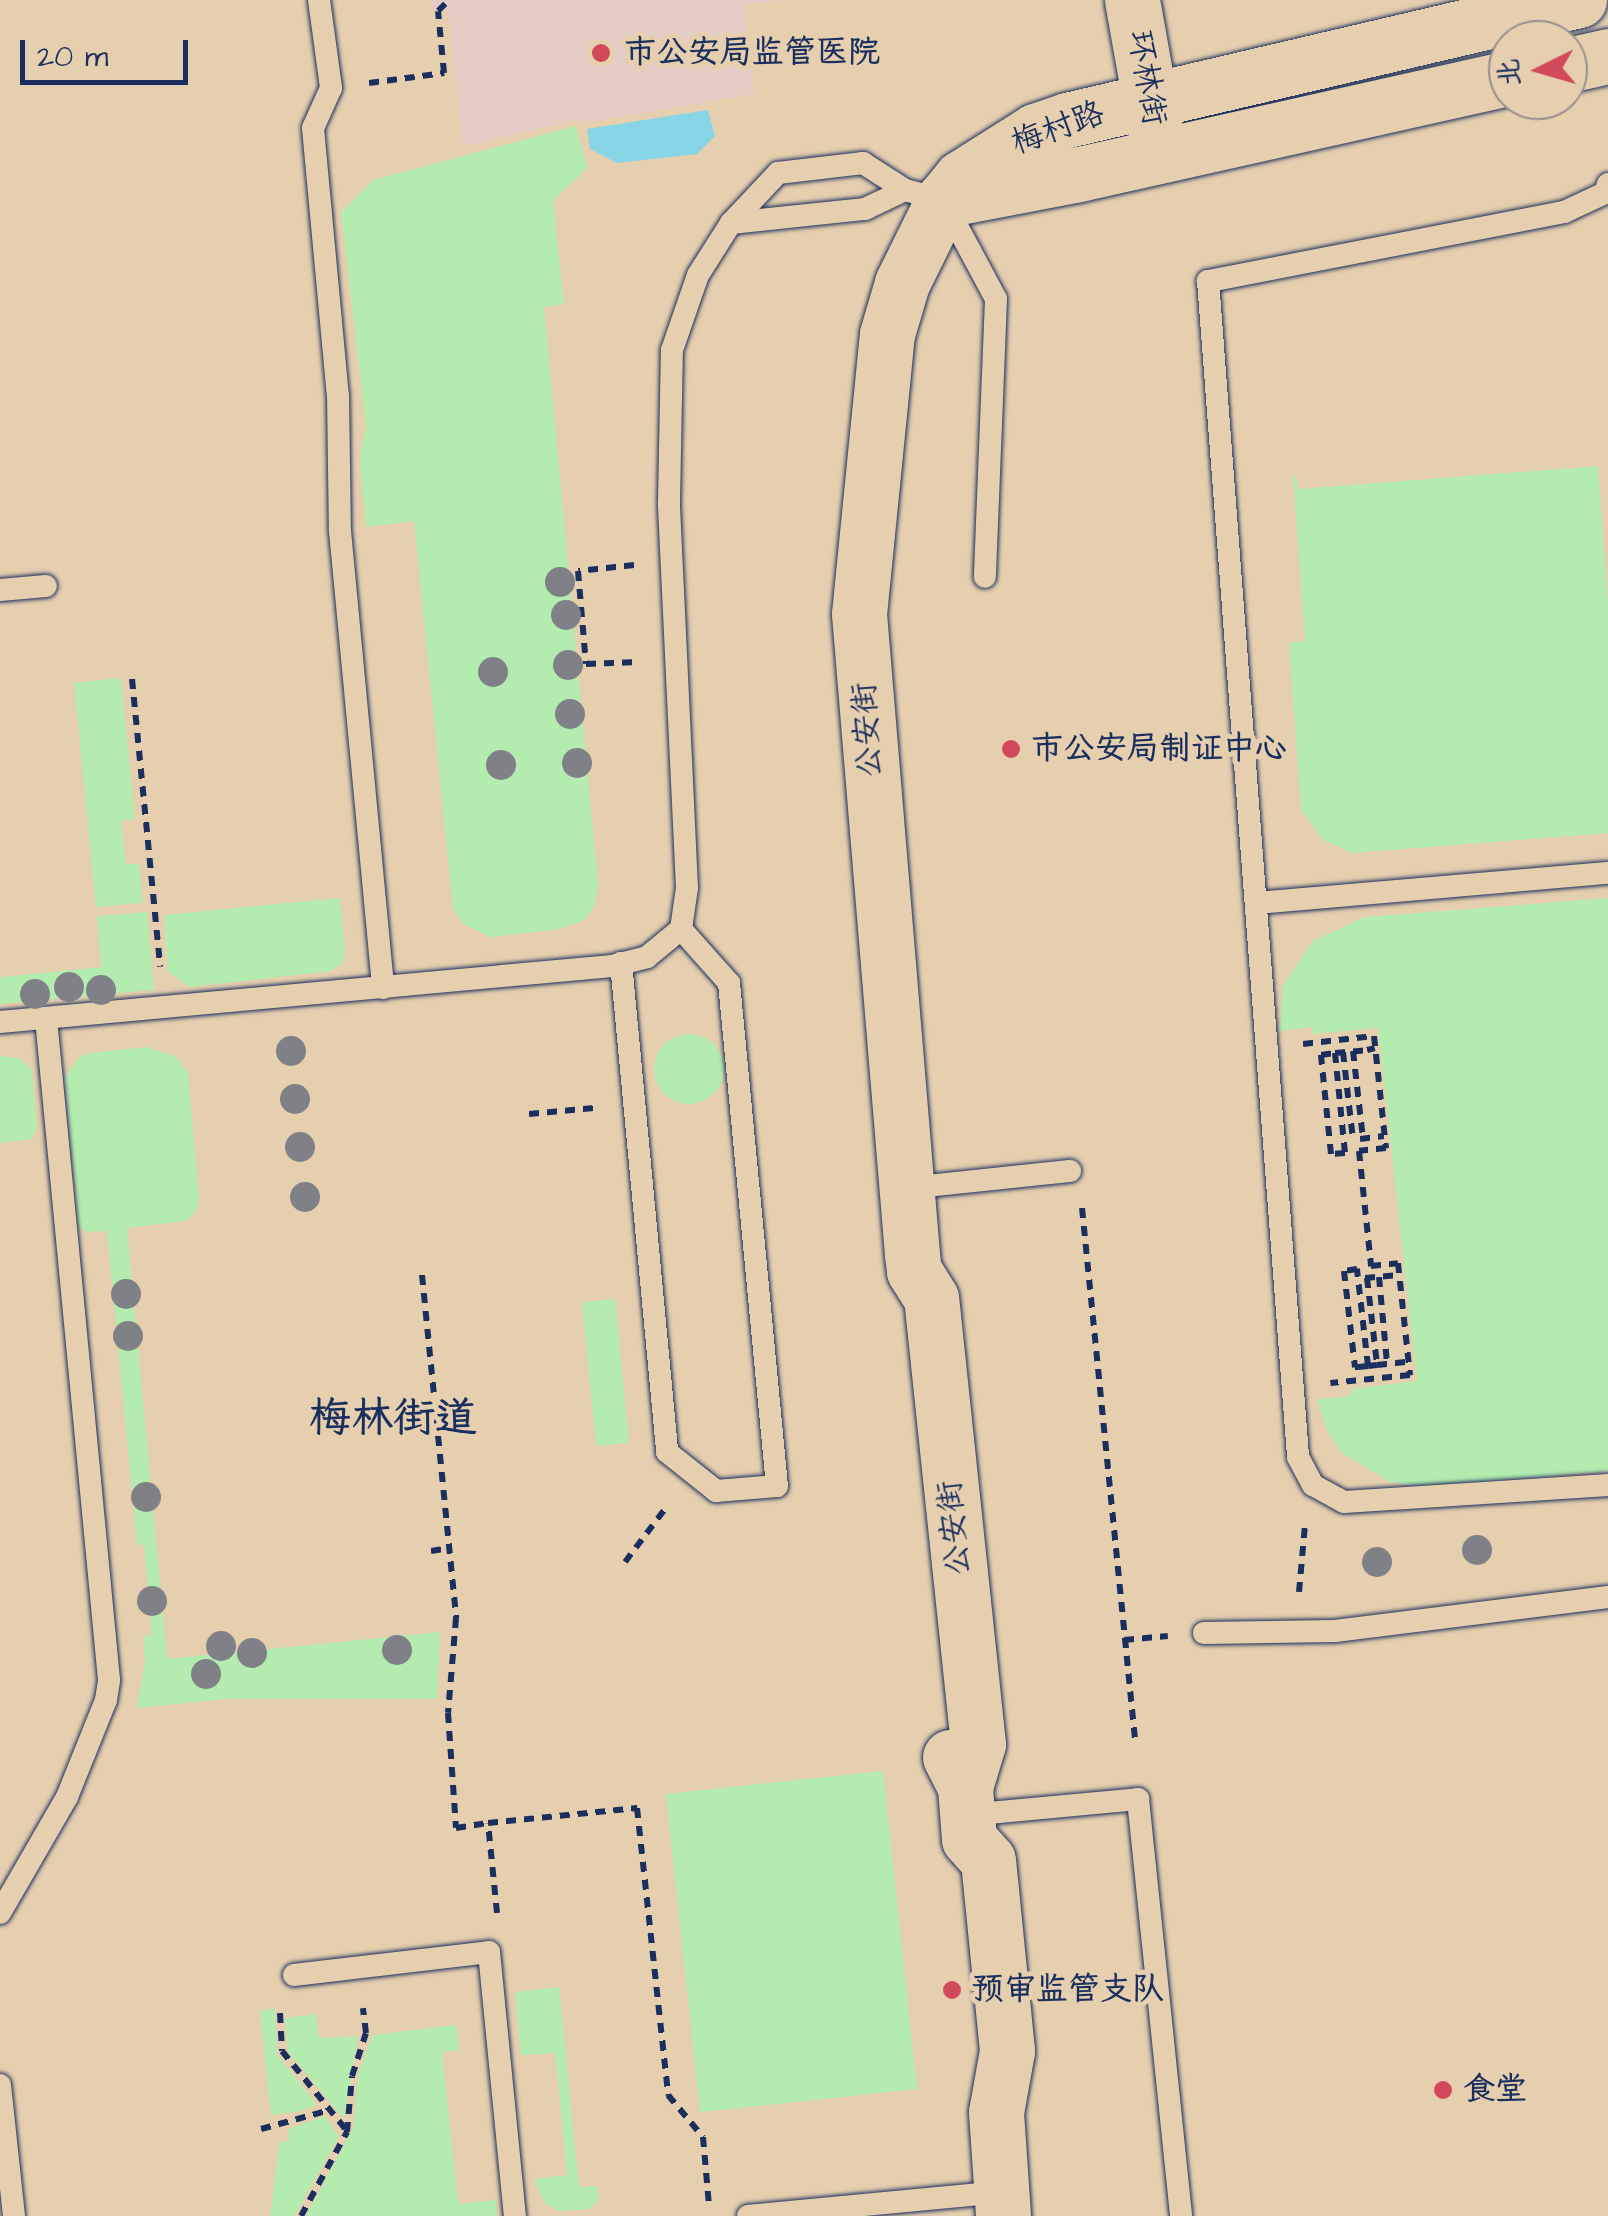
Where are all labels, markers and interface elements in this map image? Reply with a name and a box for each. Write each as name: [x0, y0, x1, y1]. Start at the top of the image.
scale bar: [25, 20, 192, 82]
north arrow: [1488, 20, 1588, 120]
street label: 环林街: [1119, 27, 1173, 129]
place label: 市公安局监管医院: [624, 34, 880, 72]
text: 20 m: [37, 36, 108, 78]
marker: 市公安局监管医院: [588, 40, 614, 66]
text: 北: [1489, 57, 1530, 88]
street label: 梅村路: [1006, 95, 1110, 163]
street label: 公安街: [845, 681, 891, 779]
place label: 市公安局制证中心: [1031, 730, 1287, 768]
marker: 市公安局制证中心: [1000, 738, 1022, 760]
district label: 梅林街道: [309, 1394, 477, 1444]
street label: 公安街: [931, 1478, 979, 1578]
place label: 预审监管支队: [972, 1971, 1164, 2009]
marker: 预审监管支队: [941, 1979, 963, 2001]
place label: 食堂: [1463, 2071, 1527, 2109]
marker: 食堂: [1432, 2079, 1454, 2101]

